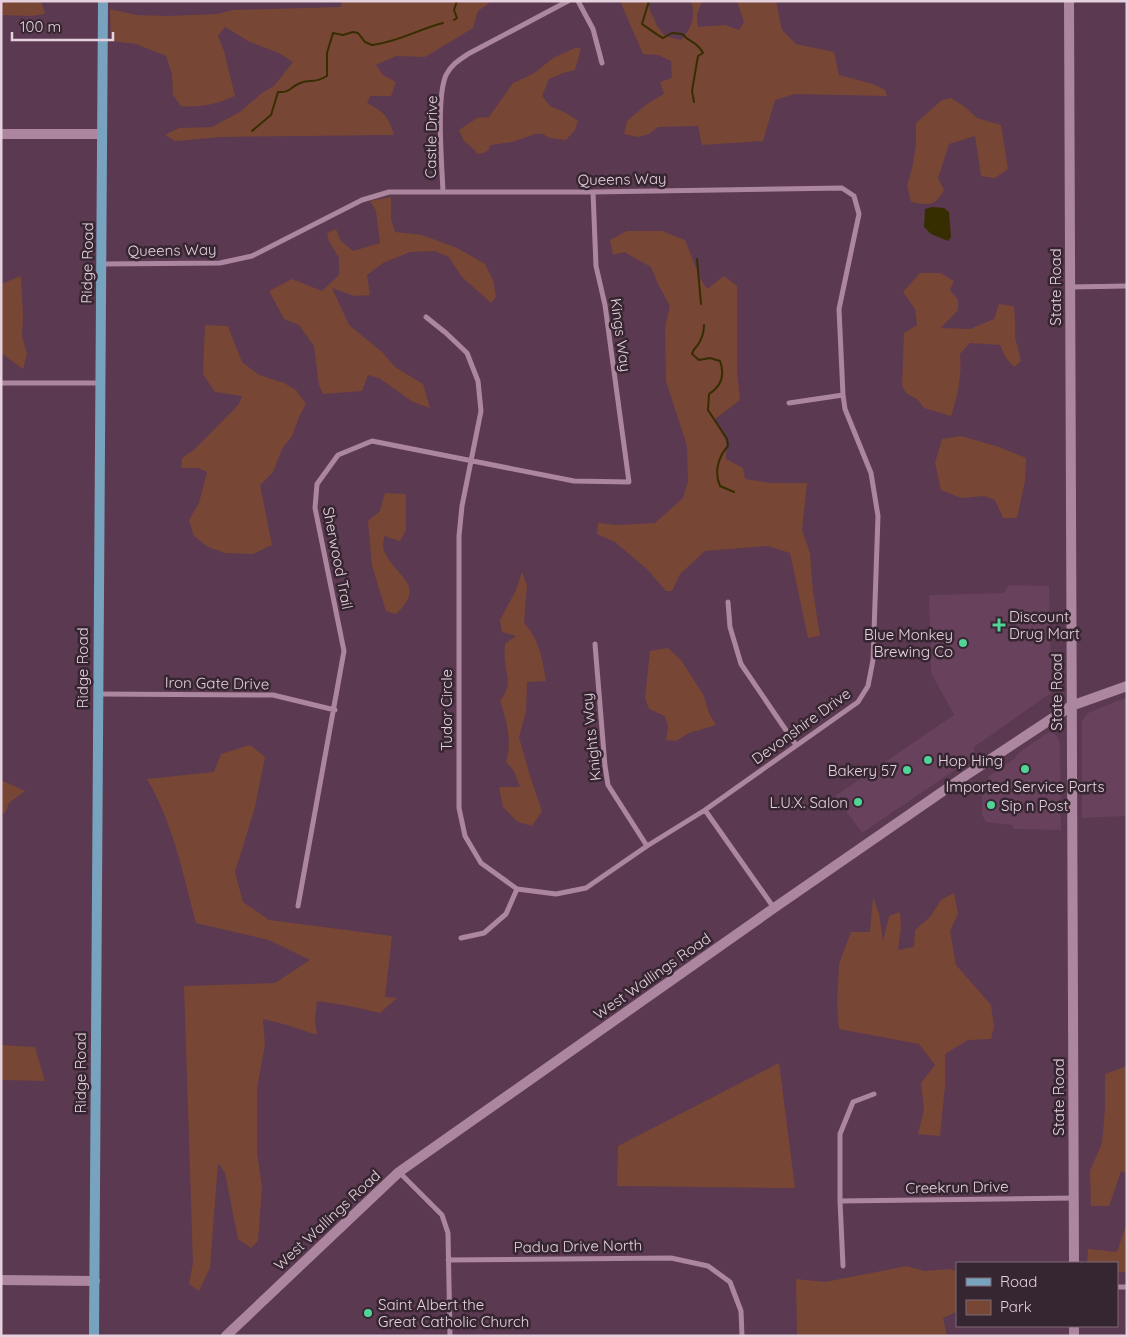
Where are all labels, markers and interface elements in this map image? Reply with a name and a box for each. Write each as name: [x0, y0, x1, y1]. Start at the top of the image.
scale bar: [12, 10, 114, 42]
text: 100 m: [20, 17, 61, 36]
street label: Castle Drive: [421, 95, 441, 179]
street label: Queens Way: [577, 169, 667, 189]
street label: Ridge Road: [77, 222, 97, 304]
street label: Queens Way: [127, 240, 217, 260]
street label: State Road: [1046, 248, 1065, 326]
street label: Kings Way: [606, 297, 636, 373]
street label: Sherwood Trail: [319, 505, 357, 611]
place label: Discount Drug Mart: [1009, 607, 1080, 643]
marker: Discount Drug Mart: [993, 619, 1005, 631]
place label: Blue Monkey Brewing Co: [864, 625, 953, 661]
street label: Ridge Road: [73, 627, 92, 709]
marker: Blue Monkey Brewing Co: [957, 637, 969, 649]
street label: State Road: [1047, 653, 1066, 731]
street label: Tudor Circle: [437, 669, 456, 751]
street label: Iron Gate Drive: [165, 673, 269, 693]
street label: Devonshire Drive: [748, 684, 854, 768]
street label: Knights Way: [577, 692, 605, 782]
place label: Hop Hing: [938, 751, 1003, 770]
marker: Hop Hing: [922, 754, 934, 766]
place label: Bakery 57: [828, 761, 897, 780]
marker: Imported Service Parts: [1019, 763, 1031, 775]
marker: Bakery 57: [901, 764, 913, 776]
place label: Imported Service Parts: [945, 777, 1105, 796]
place label: L.U.X. Salon: [769, 793, 848, 812]
marker: L.U.X. Salon: [852, 796, 864, 808]
place label: Sip n Post: [1001, 796, 1069, 815]
marker: Sip n Post: [985, 799, 997, 811]
street label: West Wallings Road: [590, 928, 714, 1024]
street label: Ridge Road: [71, 1032, 90, 1114]
street label: State Road: [1049, 1058, 1068, 1136]
street label: West Wallings Road: [270, 1166, 384, 1274]
street label: Creekrun Drive: [905, 1177, 1009, 1197]
street label: Padua Drive North: [514, 1235, 642, 1257]
legend: [956, 1262, 1118, 1327]
text: Road: [1000, 1272, 1037, 1291]
place label: Saint Albert the Great Catholic Church: [378, 1295, 529, 1331]
text: Park: [1000, 1297, 1032, 1316]
marker: Saint Albert the Great Catholic Church: [362, 1307, 374, 1319]

